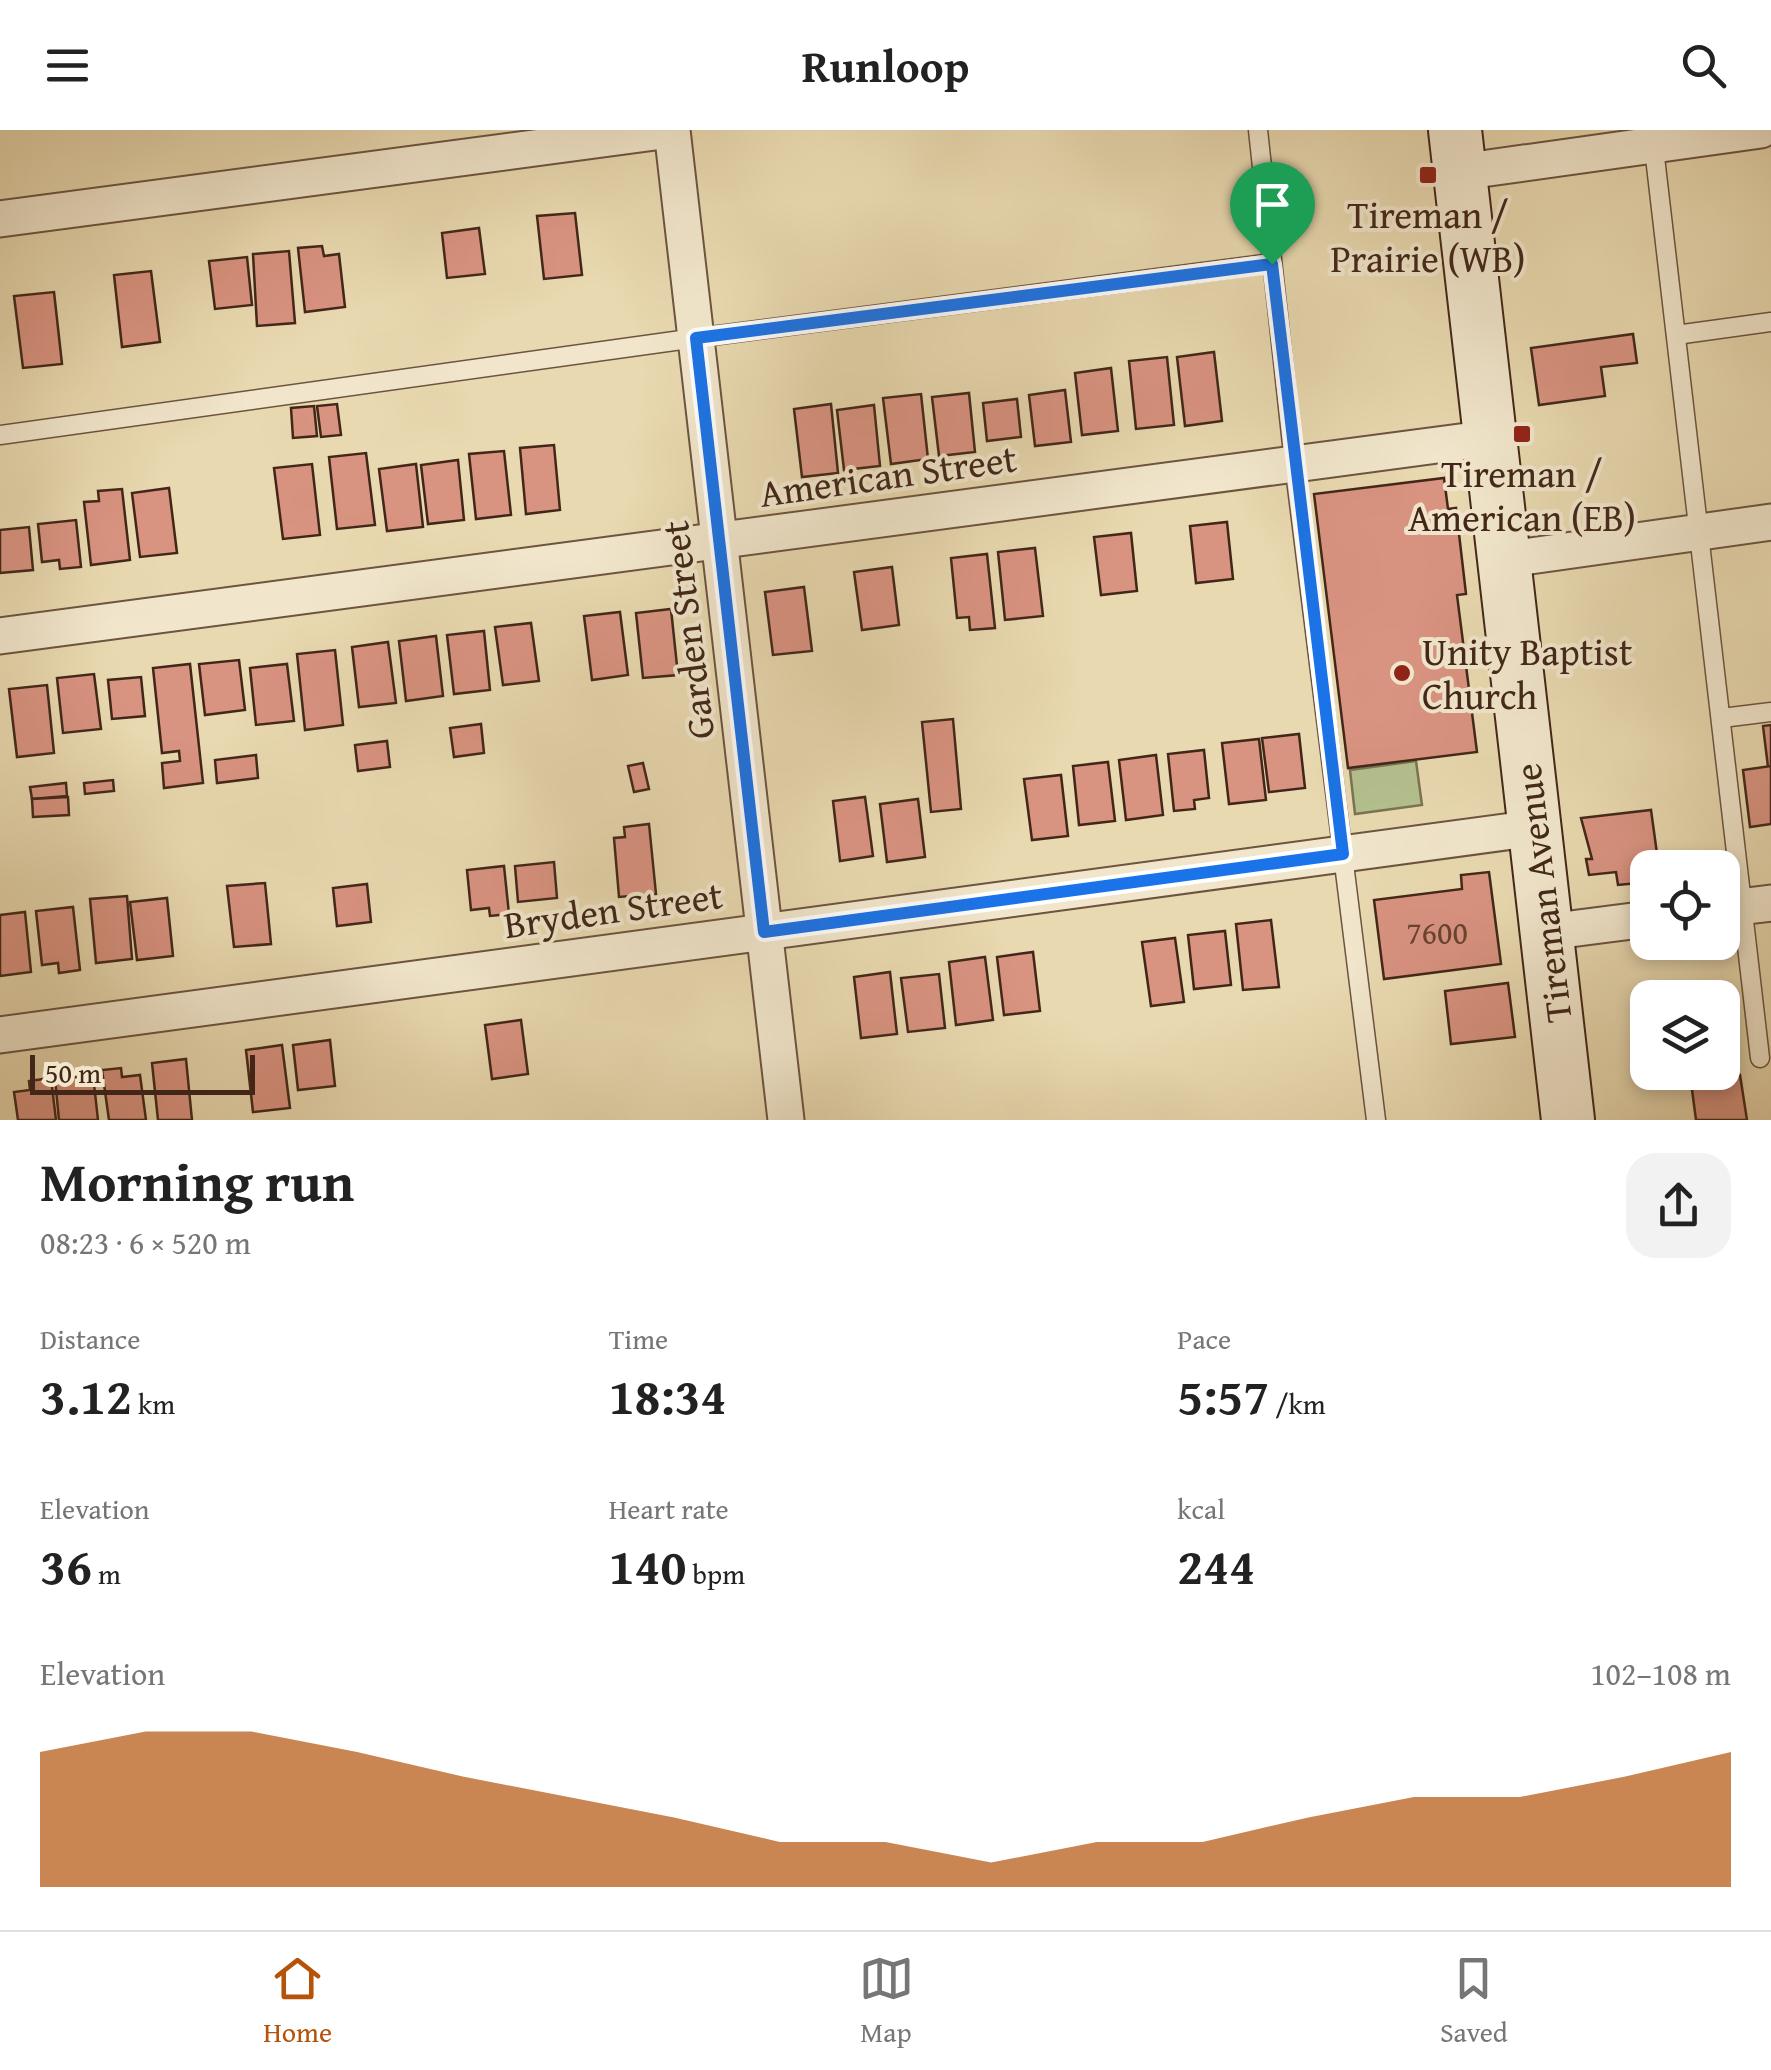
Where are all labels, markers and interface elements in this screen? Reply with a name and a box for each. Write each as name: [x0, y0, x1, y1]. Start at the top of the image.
text: Runloop: [802, 33, 969, 98]
icon: menu: [40, 38, 95, 93]
icon: search: [1676, 38, 1731, 93]
pin: [1230, 162, 1315, 265]
marker: Tireman / Prairie (WB): [1417, 164, 1439, 186]
icon: arrive: [1245, 177, 1300, 232]
place label: Tireman / Prairie (WB): [1330, 186, 1526, 286]
marker: Tireman / American (EB): [1511, 423, 1533, 445]
street label: American Street: [756, 429, 1020, 521]
place label: Tireman / American (EB): [1408, 445, 1636, 545]
street label: Garden Street: [646, 518, 728, 742]
place label: Unity Baptist Church: [1422, 623, 1632, 723]
marker: Unity Baptist Church: [1391, 662, 1413, 684]
street label: Tireman Avenue: [1498, 760, 1586, 1026]
map controls: [1630, 850, 1740, 1090]
button: locate: [1630, 850, 1740, 960]
street label: Bryden Street: [500, 866, 726, 952]
house number: 7600: [1406, 909, 1468, 956]
button: layers: [1630, 980, 1740, 1090]
scale bar: [30, 1050, 255, 1094]
text: 50 m: [45, 1052, 101, 1093]
text: Morning run: [40, 1141, 354, 1221]
button: share: [1626, 1153, 1731, 1258]
text: 08:23 · 6 × 520 m: [40, 1219, 251, 1266]
text: Distance: [40, 1318, 140, 1359]
text: Time: [609, 1318, 668, 1359]
text: Pace: [1177, 1318, 1231, 1359]
text: 3.12: [40, 1359, 132, 1432]
text: 18:34: [609, 1359, 726, 1432]
text: 5:57: [1177, 1359, 1269, 1432]
text: km: [132, 1383, 175, 1424]
text: /km: [1269, 1383, 1326, 1424]
text: Elevation: [40, 1488, 150, 1529]
text: Heart rate: [609, 1488, 729, 1529]
text: kcal: [1177, 1488, 1225, 1529]
text: 36: [40, 1529, 92, 1602]
text: 140: [609, 1529, 686, 1602]
text: 244: [1177, 1529, 1255, 1602]
text: m: [92, 1553, 121, 1594]
text: bpm: [686, 1553, 745, 1594]
text: Elevation: [40, 1650, 165, 1697]
text: 102–108 m: [1590, 1650, 1731, 1697]
tab: Home: [263, 1951, 332, 2052]
tab: Map: [859, 1951, 914, 2052]
tab: Saved: [1440, 1951, 1508, 2052]

